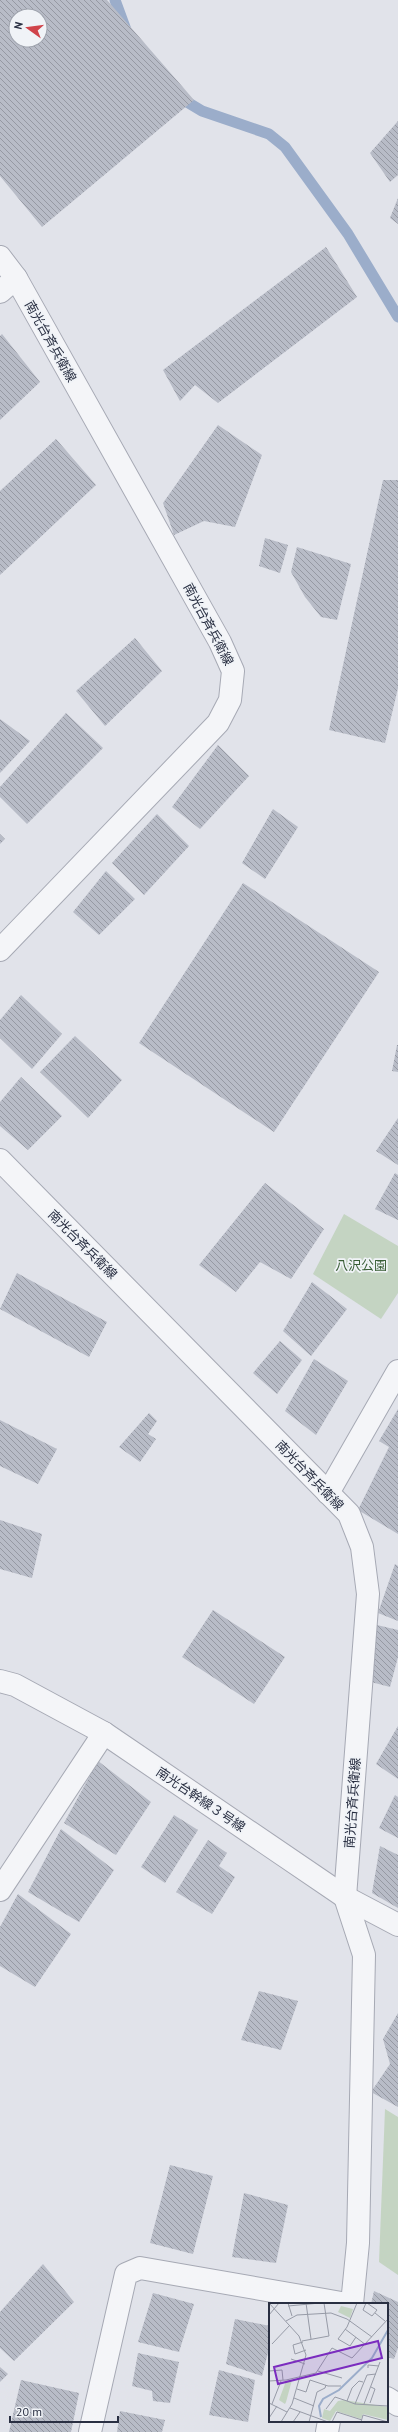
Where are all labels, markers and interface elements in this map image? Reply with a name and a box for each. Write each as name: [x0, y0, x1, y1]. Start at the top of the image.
north arrow: [8, 8, 48, 48]
text: N: [11, 20, 26, 31]
street label: 南光台斉兵衛線: [21, 297, 80, 385]
street label: 南光台斉兵衛線: [180, 580, 237, 668]
street label: 南光台斉兵衛線: [44, 1206, 121, 1283]
park label: 八沢公園: [335, 1257, 387, 1274]
street label: 南光台斉兵衛線: [272, 1437, 347, 1514]
street label: 南光台斉兵衛線: [341, 1757, 364, 1849]
street label: 南光台幹線３号線: [153, 1763, 249, 1836]
inset map: [269, 2303, 388, 2422]
scale bar: [10, 2398, 118, 2424]
text: 20 m: [16, 2404, 42, 2419]

